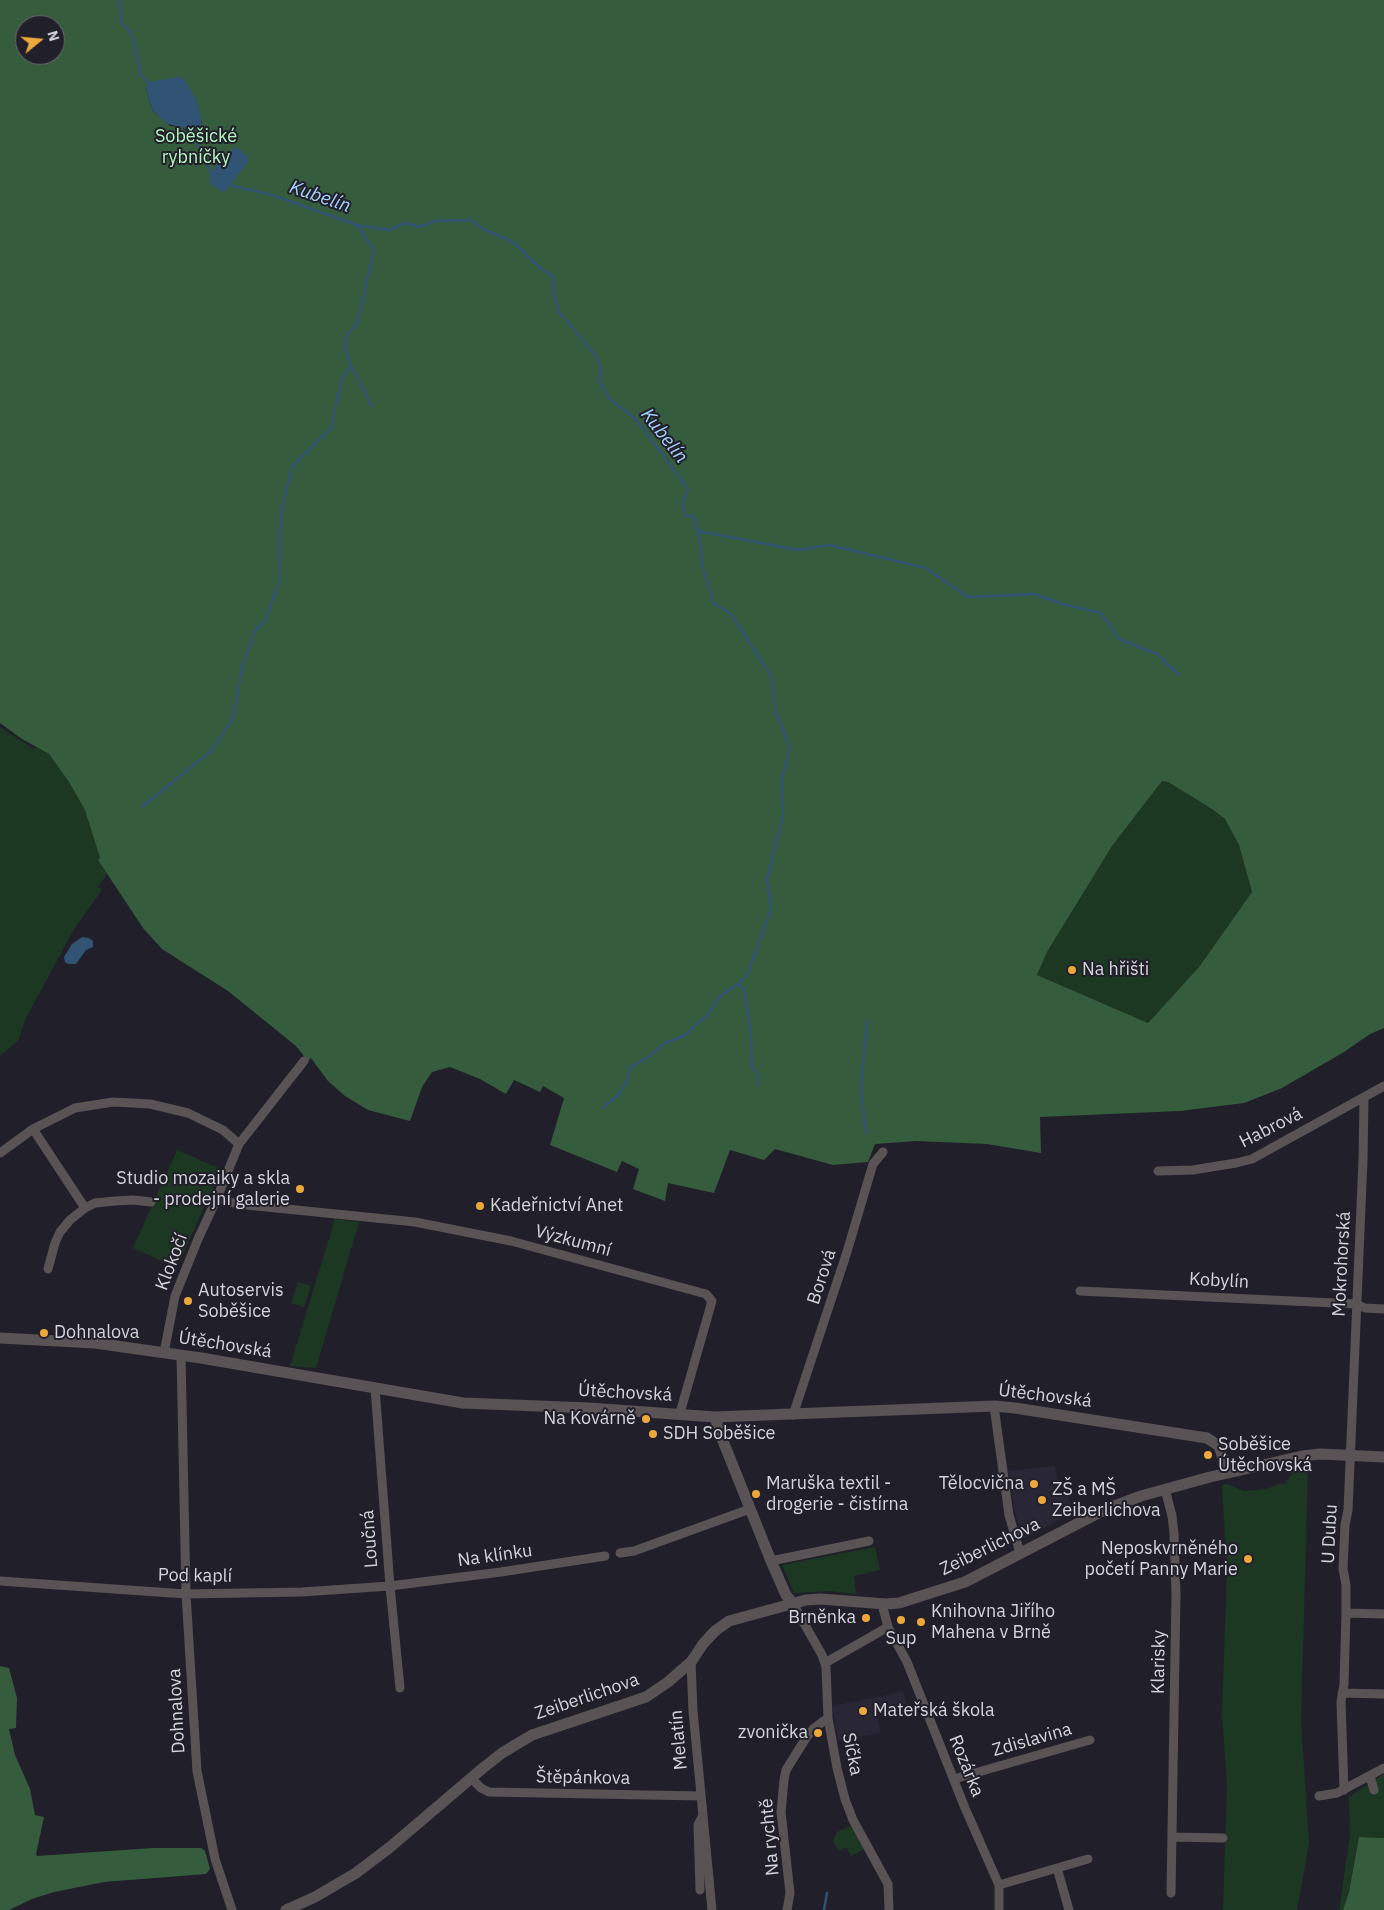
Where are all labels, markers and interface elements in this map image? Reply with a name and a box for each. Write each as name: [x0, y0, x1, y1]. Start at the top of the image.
north arrow: [15, 15, 65, 65]
text: N: [43, 28, 63, 43]
park label: Soběšické rybníčky: [155, 126, 237, 168]
water label: Kubelín: [286, 176, 354, 218]
water label: Kubelín: [636, 404, 692, 468]
place label: Na hřišti: [1082, 959, 1149, 981]
marker: Na hřišti: [1066, 964, 1078, 976]
street label: Habrová: [1236, 1103, 1306, 1153]
place label: Studio mozaiky a skla - prodejní galerie: [116, 1168, 290, 1210]
marker: Studio mozaiky a skla - prodejní galerie: [294, 1183, 306, 1195]
place label: Kadeřnictví Anet: [490, 1195, 623, 1217]
marker: Kadeřnictví Anet: [474, 1200, 486, 1212]
street label: Mokrohorská: [1328, 1211, 1356, 1317]
street label: Výzkumní: [532, 1220, 614, 1262]
street label: Klokočí: [151, 1230, 193, 1294]
street label: Borová: [803, 1247, 841, 1307]
street label: Kobylín: [1188, 1269, 1250, 1293]
place label: Autoservis Soběšice: [198, 1280, 284, 1322]
marker: Autoservis Soběšice: [182, 1295, 194, 1307]
place label: Dohnalova: [54, 1322, 139, 1344]
marker: Dohnalova: [38, 1327, 50, 1339]
street label: Útěchovská: [177, 1327, 273, 1363]
street label: Útěchovská: [577, 1380, 673, 1406]
street label: Útěchovská: [997, 1380, 1093, 1412]
place label: Na Kovárně: [543, 1408, 636, 1430]
marker: Na Kovárně: [640, 1413, 652, 1425]
place label: SDH Soběšice: [663, 1423, 775, 1445]
marker: SDH Soběšice: [647, 1428, 659, 1440]
place label: Soběšice Útěchovská: [1218, 1434, 1312, 1476]
marker: Soběšice Útěchovská: [1202, 1449, 1214, 1461]
place label: Maruška textil - drogerie - čistírna: [766, 1473, 908, 1516]
place label: Tělocvična: [939, 1473, 1024, 1495]
marker: Tělocvična: [1028, 1478, 1040, 1490]
place label: ZŠ a MŠ Zeiberlichova: [1052, 1479, 1161, 1522]
marker: Maruška textil - drogerie - čistírna: [750, 1488, 762, 1500]
marker: ZŠ a MŠ Zeiberlichova: [1036, 1494, 1048, 1506]
street label: U Dubu: [1318, 1504, 1342, 1564]
street label: Loučná: [357, 1509, 383, 1569]
street label: Zeiberlichova: [936, 1513, 1044, 1581]
place label: Neposkvrněného početí Panny Marie: [1084, 1538, 1238, 1580]
street label: Na klínku: [456, 1540, 534, 1572]
marker: Neposkvrněného početí Panny Marie: [1242, 1553, 1254, 1565]
street label: Pod kaplí: [158, 1565, 232, 1587]
place label: Knihovna Jiřího Mahena v Brně: [931, 1601, 1055, 1644]
place label: Brněnka: [788, 1607, 856, 1629]
marker: Brněnka: [860, 1612, 872, 1624]
marker: Sup: [895, 1614, 907, 1626]
marker: Knihovna Jiřího Mahena v Brně: [915, 1616, 927, 1628]
place label: Sup: [885, 1628, 917, 1650]
street label: Klarisky: [1148, 1630, 1170, 1694]
street label: Dohnalova: [164, 1668, 190, 1754]
street label: Zeiberlichova: [532, 1669, 642, 1725]
place label: Mateřská škola: [873, 1700, 995, 1722]
marker: Mateřská škola: [857, 1705, 869, 1717]
street label: Melatín: [666, 1709, 692, 1771]
street label: Zdislavina: [990, 1718, 1074, 1762]
place label: zvonička: [738, 1722, 808, 1744]
marker: zvonička: [812, 1727, 824, 1739]
street label: Síčka: [837, 1731, 867, 1777]
street label: Rozárka: [944, 1732, 988, 1800]
street label: Štěpánkova: [536, 1766, 630, 1790]
street label: Na rychtě: [756, 1797, 784, 1877]

